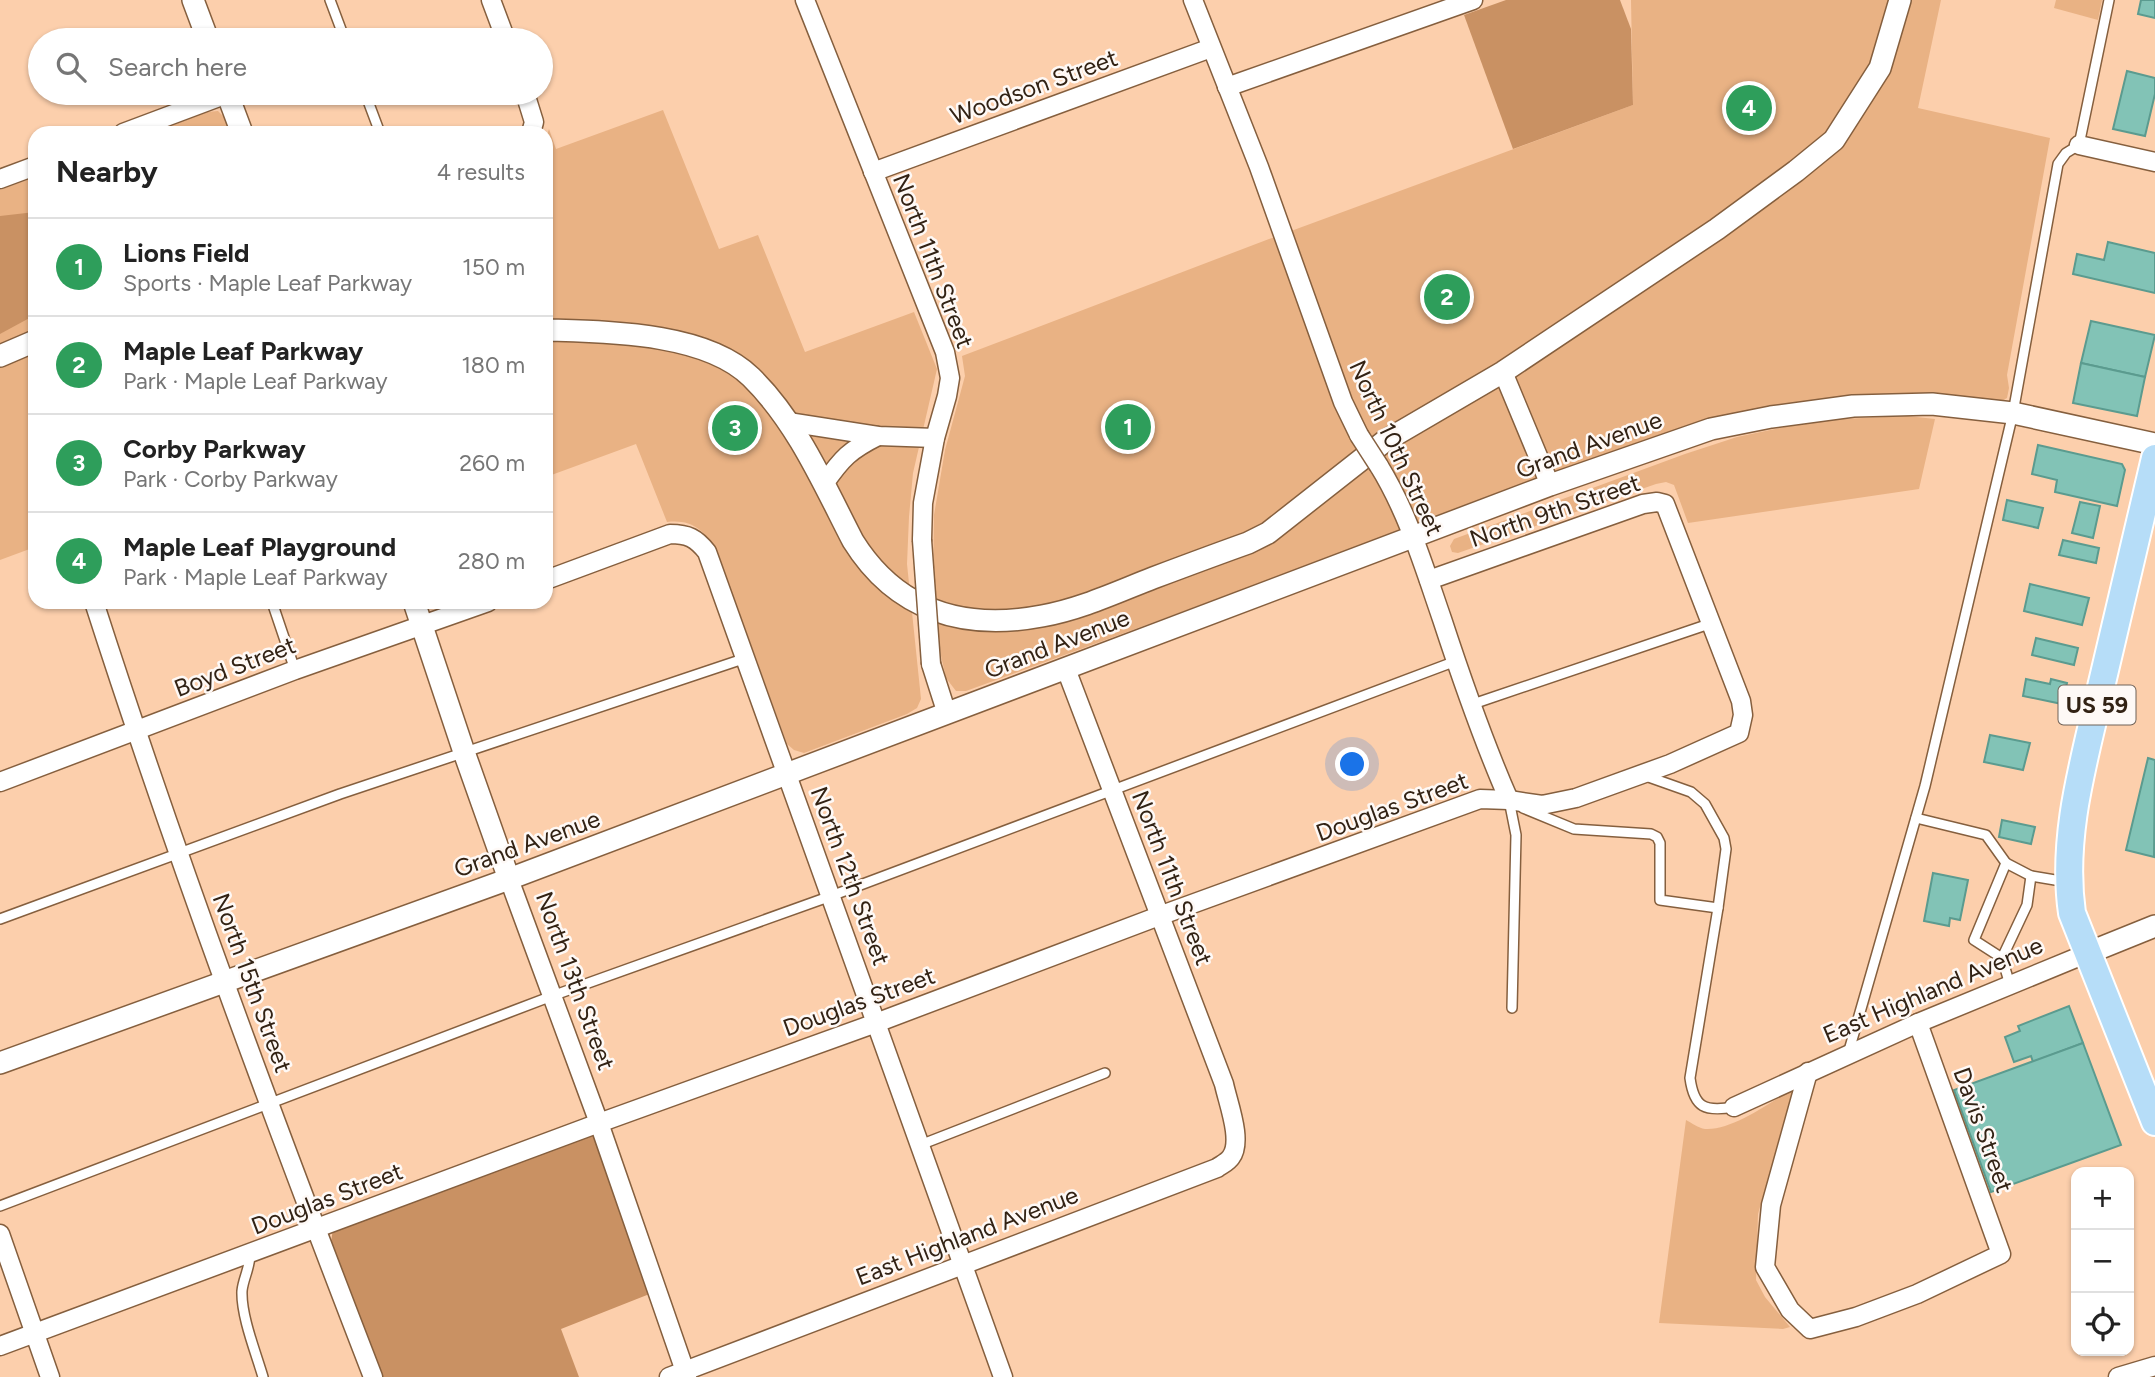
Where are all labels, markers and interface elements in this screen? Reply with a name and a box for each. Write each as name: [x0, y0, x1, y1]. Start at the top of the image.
search box: [28, 28, 553, 105]
street label: Woodson Street: [946, 43, 1121, 130]
icon: search: [52, 48, 90, 86]
text: Search here: [108, 51, 247, 83]
pin: 4: [1726, 82, 1772, 134]
text: Nearby: [56, 153, 158, 190]
text: 4 results: [437, 158, 525, 186]
street label: North 11th Street: [887, 170, 980, 352]
text: Lions Field: [123, 237, 249, 269]
text: 1: [74, 253, 84, 281]
text: 150 m: [462, 253, 525, 281]
text: Sports · Maple Leaf Parkway: [123, 269, 412, 297]
pin: 2: [1424, 271, 1470, 323]
text: Maple Leaf Parkway: [123, 335, 363, 367]
text: 2: [72, 351, 86, 379]
text: 180 m: [461, 351, 525, 379]
street label: North 10th Street: [1343, 356, 1450, 540]
text: Park · Maple Leaf Parkway: [123, 367, 388, 395]
pin: 1: [1105, 401, 1151, 453]
pin: 3: [712, 402, 758, 454]
street label: Grand Avenue: [1512, 405, 1666, 484]
text: Corby Parkway: [123, 433, 306, 465]
text: 3: [73, 449, 85, 477]
text: 260 m: [459, 449, 525, 477]
text: Park · Corby Parkway: [123, 465, 338, 493]
street label: North 9th Street: [1466, 468, 1644, 553]
text: Maple Leaf Playground: [123, 531, 396, 563]
text: 4: [72, 547, 86, 575]
text: 280 m: [458, 547, 525, 575]
text: Park · Maple Leaf Parkway: [123, 563, 388, 591]
street label: Grand Avenue: [980, 603, 1134, 685]
street label: Boyd Street: [170, 630, 300, 703]
road number: US 59: [2058, 685, 2136, 724]
your location: [1335, 747, 1369, 781]
street label: Douglas Street: [1312, 766, 1472, 847]
street label: North 12th Street: [805, 783, 896, 969]
street label: North 11th Street: [1126, 787, 1219, 969]
street label: Grand Avenue: [450, 804, 604, 883]
street label: North 13th Street: [530, 888, 621, 1074]
street label: North 15th Street: [207, 889, 298, 1076]
street label: East Highland Avenue: [1819, 930, 2047, 1049]
street label: Douglas Street: [779, 961, 939, 1042]
street label: Davis Street: [1947, 1063, 2019, 1196]
street label: Douglas Street: [247, 1156, 407, 1241]
map controls: [2071, 1167, 2134, 1356]
button: +: [2071, 1167, 2134, 1230]
street label: East Highland Avenue: [852, 1180, 1082, 1291]
button: −: [2071, 1230, 2134, 1293]
button: locate: [2071, 1293, 2134, 1356]

